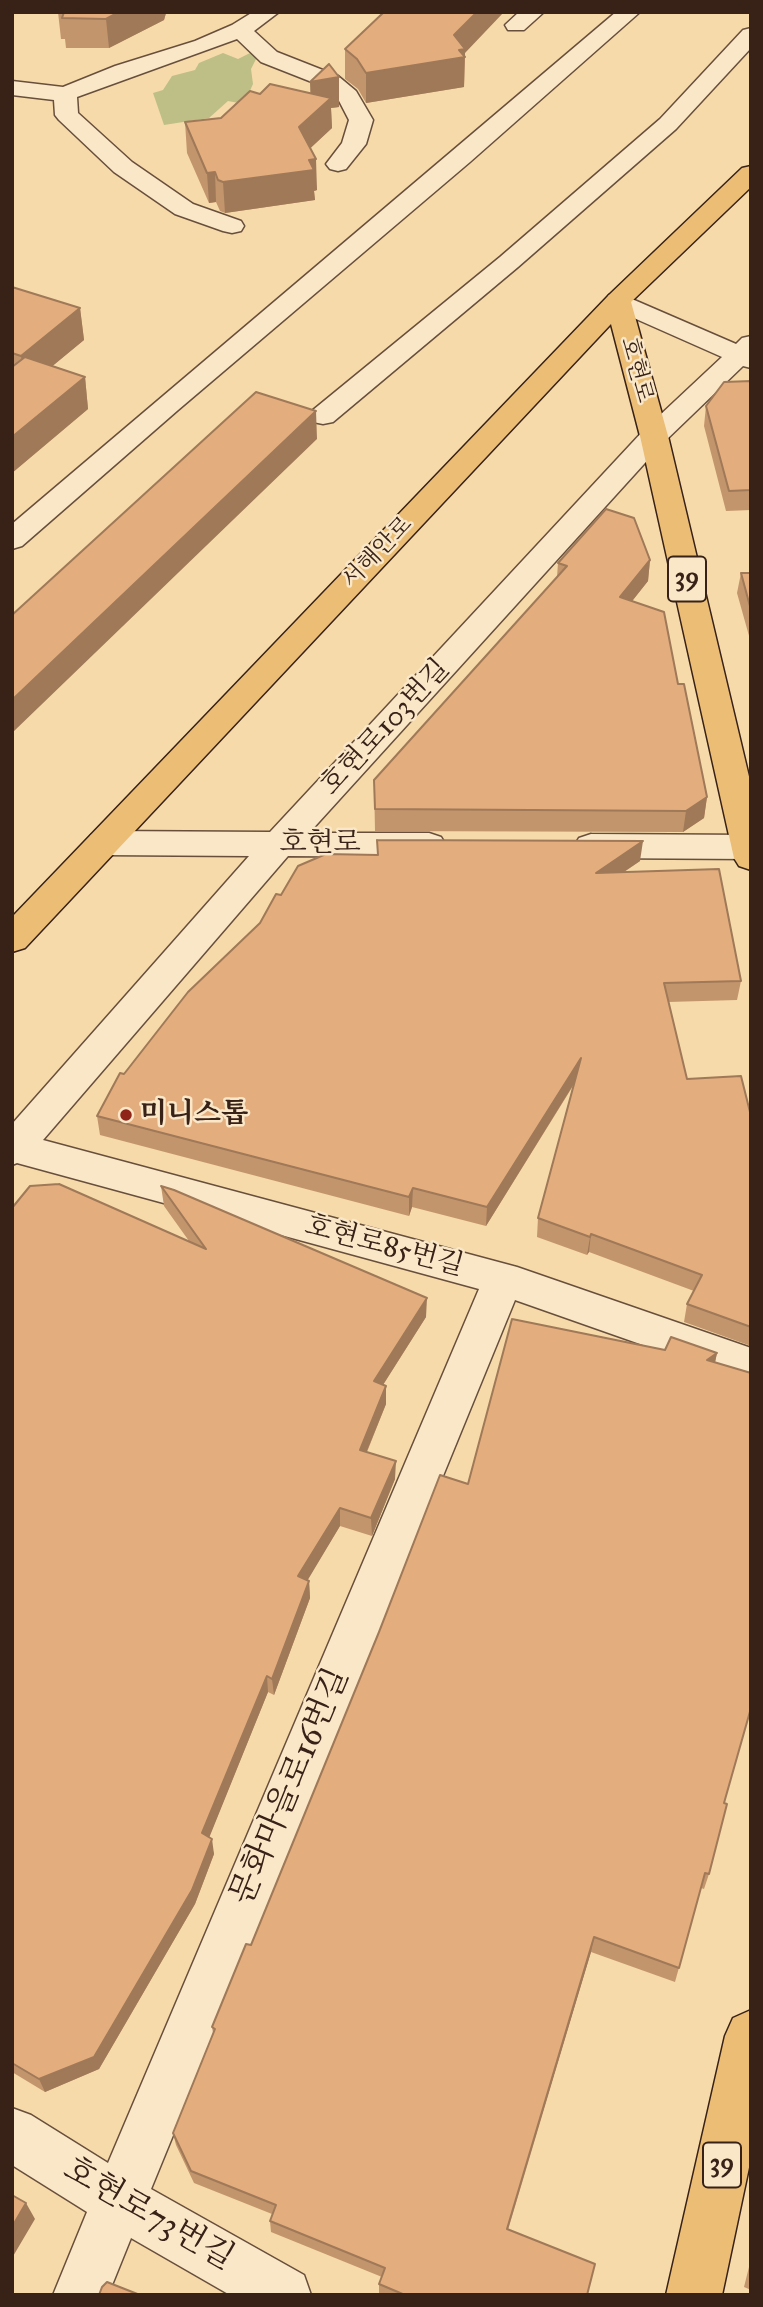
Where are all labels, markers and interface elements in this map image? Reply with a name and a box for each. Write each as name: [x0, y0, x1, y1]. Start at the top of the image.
street label: 호현로: [614, 334, 658, 406]
street label: 서해안로: [337, 511, 419, 595]
road number: 39: [668, 556, 706, 601]
street label: 호현로103번길: [314, 653, 458, 803]
street label: 호현로: [279, 827, 361, 861]
place label: 미니스톱: [140, 1098, 248, 1132]
marker: 미니스톱: [118, 1107, 134, 1123]
street label: 호현로85번길: [301, 1210, 467, 1284]
street label: 문화마을로16번길: [223, 1663, 359, 1911]
road number: 39: [703, 2142, 741, 2188]
street label: 호현로73번길: [56, 2150, 240, 2280]

